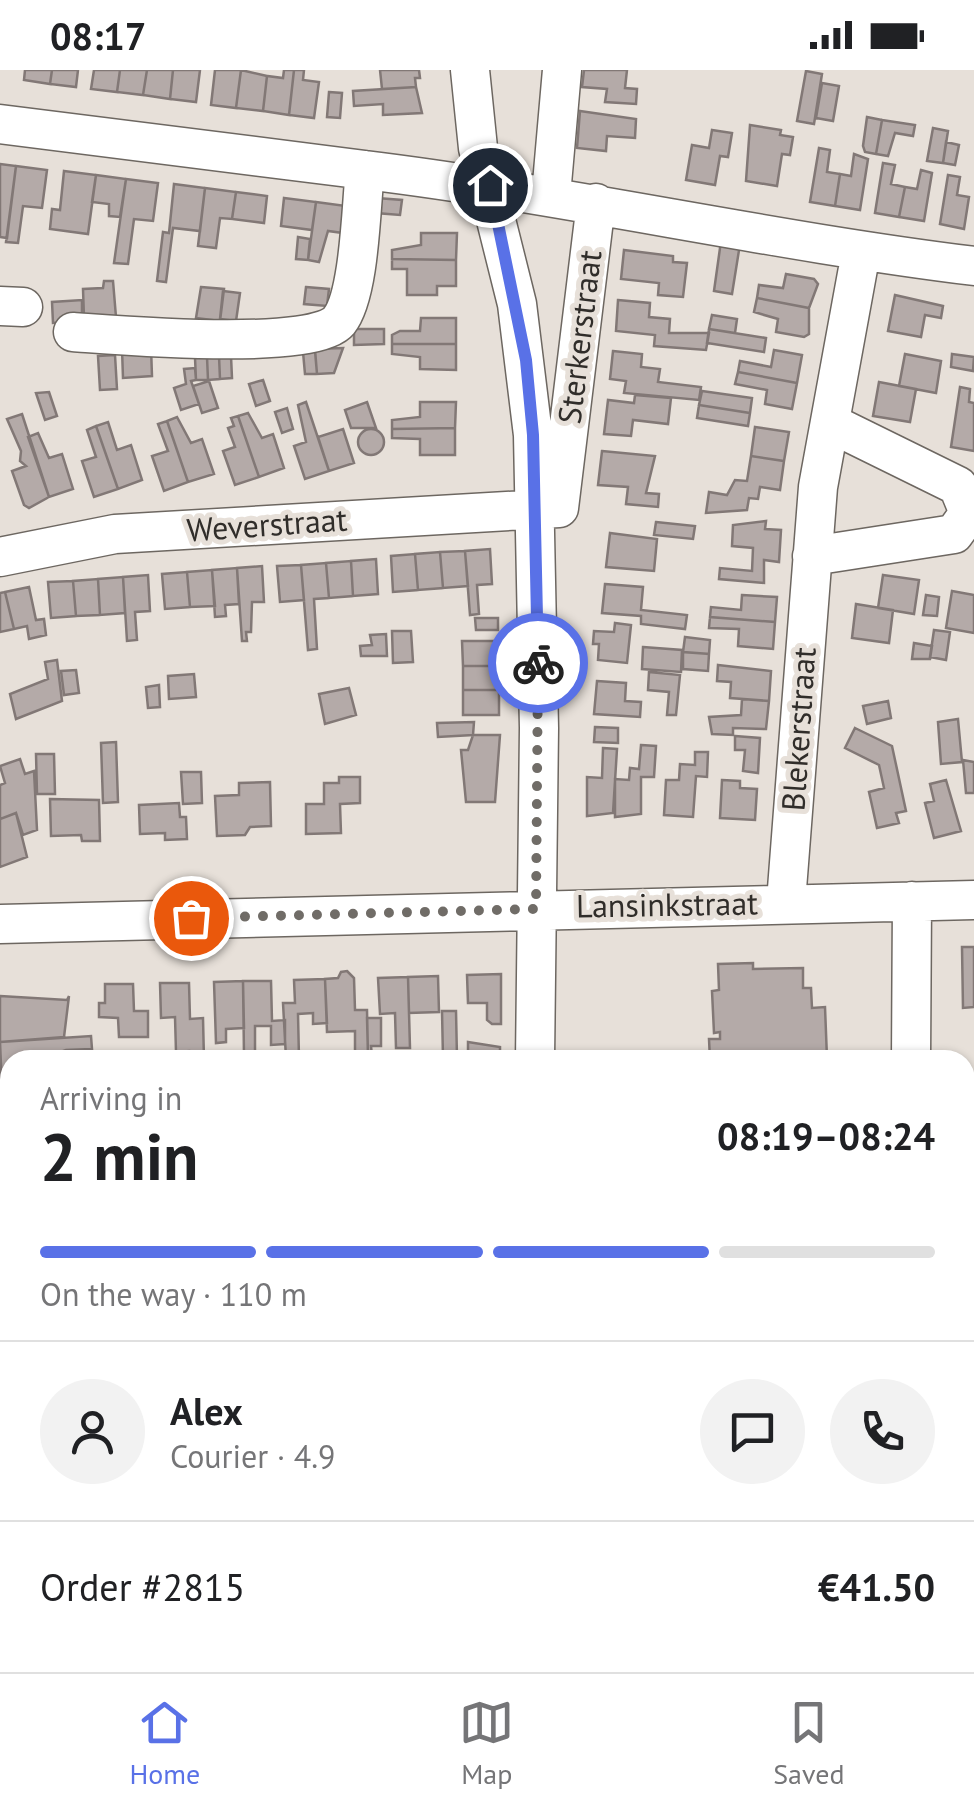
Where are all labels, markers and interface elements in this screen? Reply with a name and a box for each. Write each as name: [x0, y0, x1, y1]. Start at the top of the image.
text: 08:17: [50, 11, 146, 60]
pin: [448, 143, 533, 228]
icon: home: [463, 158, 518, 213]
street label: Sterkerstraat: [548, 248, 611, 426]
street label: Weverstraat: [185, 497, 349, 551]
courier: [488, 613, 588, 713]
icon: bike: [511, 636, 566, 691]
street label: Blekerstraat: [771, 645, 825, 812]
pin: [149, 876, 234, 961]
street label: Lansinkstraat: [576, 881, 758, 927]
icon: bag: [164, 891, 219, 946]
text: Arriving in: [40, 1077, 182, 1119]
text: 08:19–08:24: [717, 1111, 935, 1160]
text: 2 min: [40, 1114, 199, 1198]
text: On the way · 110 m: [40, 1273, 307, 1315]
button: person: [40, 1379, 145, 1484]
button: chat: [700, 1379, 805, 1484]
button: phone: [830, 1379, 935, 1484]
text: Alex: [170, 1386, 243, 1435]
text: Courier · 4.9: [170, 1435, 336, 1477]
text: Order #2815: [40, 1562, 245, 1611]
text: €41.50: [818, 1562, 935, 1611]
tab: Home: [129, 1695, 200, 1792]
tab: Map: [459, 1695, 514, 1792]
tab: Saved: [773, 1695, 844, 1792]

